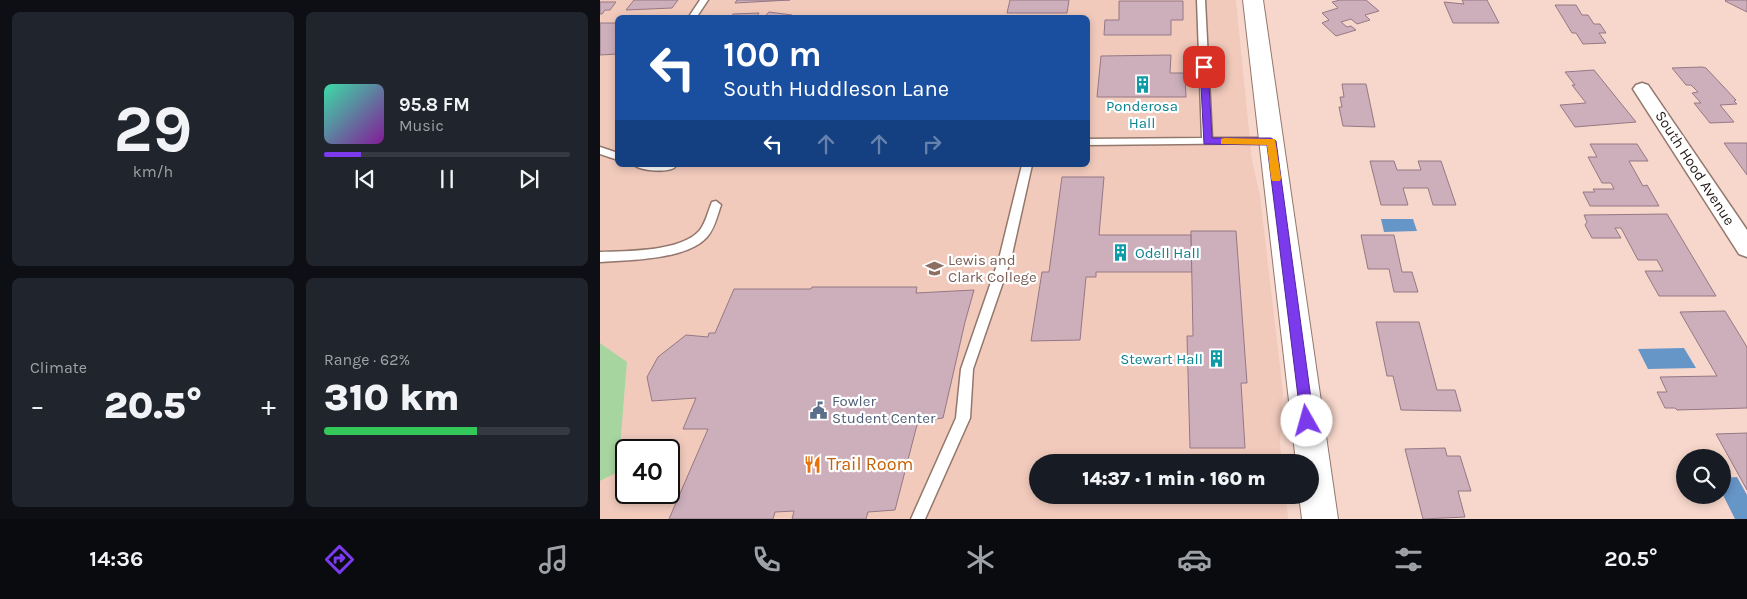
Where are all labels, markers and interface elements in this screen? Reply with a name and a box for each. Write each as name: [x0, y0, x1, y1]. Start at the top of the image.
text: 100 m: [723, 34, 822, 75]
icon: left: [640, 35, 705, 100]
pin: [1183, 46, 1225, 88]
icon: arrive: [1190, 53, 1218, 81]
building icon: Ponderosa Hall: [1132, 75, 1152, 95]
text: South Huddleson Lane: [723, 76, 949, 102]
text: 29: [114, 91, 192, 167]
text: 95.8 FM: [399, 94, 470, 116]
place label: Ponderosa Hall: [1106, 97, 1178, 132]
street label: South Hood Avenue: [1651, 107, 1739, 229]
text: Music: [399, 116, 444, 135]
icon: left: [759, 130, 787, 158]
icon: ahead: [812, 130, 840, 158]
icon: ahead: [865, 130, 893, 158]
icon: right: [918, 130, 946, 158]
text: km/h: [133, 162, 173, 181]
icon: previous: [351, 165, 379, 193]
icon: pause: [433, 165, 461, 193]
icon: next: [515, 165, 543, 193]
building icon: Odell Hall: [1111, 243, 1131, 263]
place label: Odell Hall: [1135, 244, 1200, 262]
place label: Lewis and Clark College: [948, 251, 1037, 286]
school or university icon: Lewis and Clark College: [924, 259, 944, 279]
building icon: Stewart Hall: [1207, 349, 1227, 369]
text: Range · 62%: [324, 350, 410, 369]
place label: Stewart Hall: [1120, 350, 1203, 368]
text: Climate: [30, 358, 87, 377]
text: 310 km: [324, 375, 460, 420]
text: 20.5°: [104, 383, 202, 428]
text: −: [30, 389, 45, 422]
text: +: [261, 389, 276, 422]
place label: Fowler Student Center: [832, 392, 936, 427]
position arrow: [1280, 394, 1332, 446]
public building icon: Fowler Student Center: [808, 400, 828, 420]
speed limit sign: 40: [615, 439, 680, 504]
map controls: [1676, 449, 1731, 504]
button: search: [1676, 449, 1731, 504]
place label: Trail Room: [827, 453, 913, 475]
restaurant icon: Trail Room: [803, 454, 823, 474]
text: 14:37 · 1 min · 160 m: [1082, 468, 1266, 490]
icon: directions: [322, 542, 357, 577]
icon: music: [536, 542, 571, 577]
icon: phone: [749, 542, 784, 577]
icon: climate: [963, 542, 998, 577]
icon: car: [1177, 542, 1212, 577]
icon: filters: [1391, 542, 1426, 577]
text: 14:36: [89, 546, 143, 572]
text: 20.5°: [1604, 546, 1658, 572]

